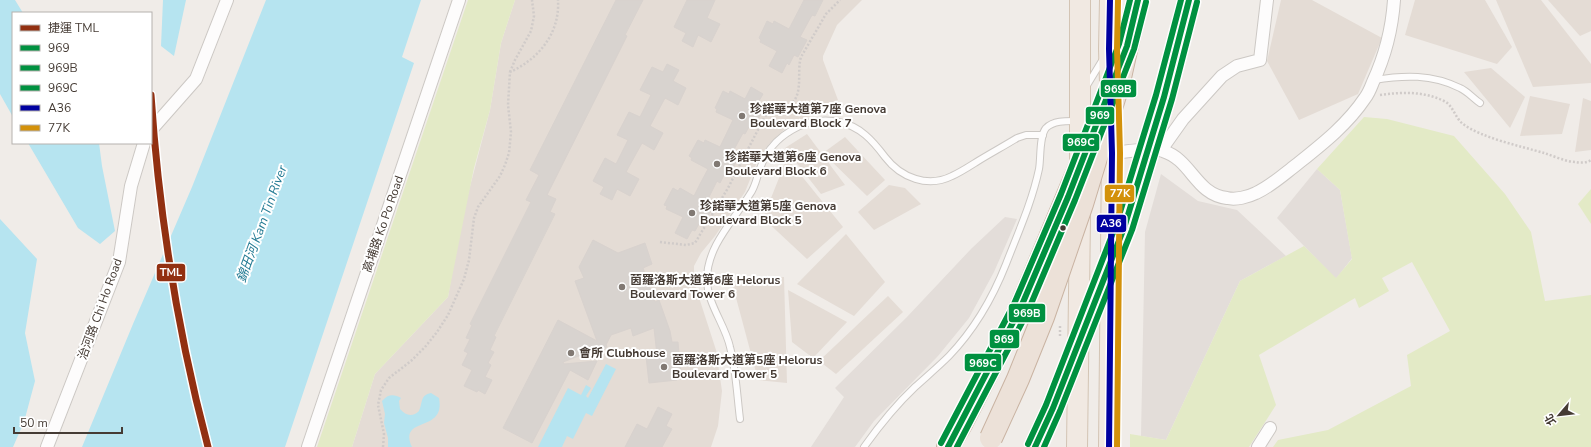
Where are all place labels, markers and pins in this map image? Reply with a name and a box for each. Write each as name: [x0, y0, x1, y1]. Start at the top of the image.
place label: 珍諾華大道第7座 Genova Boulevard Block 7: [750, 101, 886, 131]
marker: 珍諾華大道第7座 Genova Boulevard Block 7: [737, 111, 747, 121]
place label: 珍諾華大道第6座 Genova Boulevard Block 6: [725, 149, 861, 179]
marker: 珍諾華大道第6座 Genova Boulevard Block 6: [712, 159, 722, 169]
place label: 珍諾華大道第5座 Genova Boulevard Block 5: [700, 198, 836, 228]
marker: 珍諾華大道第5座 Genova Boulevard Block 5: [687, 208, 697, 218]
unlabelled marker: [1058, 223, 1068, 233]
place label: 茵羅洛斯大道第6座 Helorus Boulevard Tower 6: [630, 272, 781, 302]
marker: 茵羅洛斯大道第6座 Helorus Boulevard Tower 6: [617, 282, 627, 292]
place label: 會所 Clubhouse: [579, 345, 666, 361]
marker: 會所 Clubhouse: [566, 348, 576, 358]
place label: 茵羅洛斯大道第5座 Helorus Boulevard Tower 5: [672, 352, 823, 382]
marker: 茵羅洛斯大道第5座 Helorus Boulevard Tower 5: [659, 362, 669, 372]

